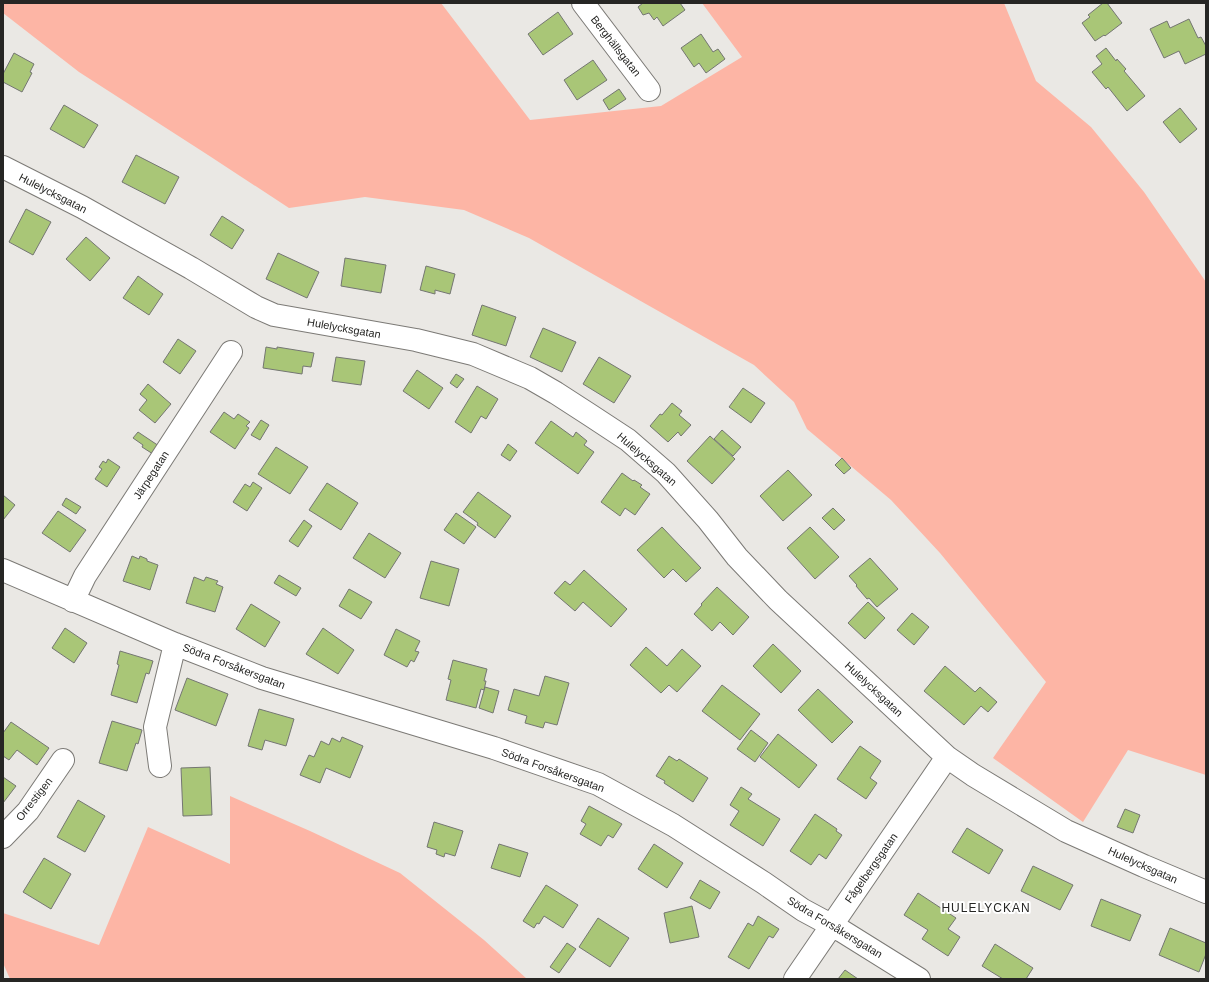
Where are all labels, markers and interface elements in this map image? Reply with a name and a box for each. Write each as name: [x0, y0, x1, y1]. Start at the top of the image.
street label: Berghällsgatan: [589, 13, 643, 79]
street label: Hulelycksgatan: [17, 171, 89, 215]
street label: Hulelycksgatan: [306, 316, 382, 340]
street label: Hulelycksgatan: [615, 430, 679, 488]
street label: Järpegatan: [131, 449, 171, 501]
street label: Södra Forsåkersgatan: [181, 641, 287, 691]
street label: Hulelycksgatan: [843, 659, 905, 719]
street label: Södra Forsåkersgatan: [500, 746, 606, 794]
street label: Orrestigen: [13, 775, 55, 823]
street label: Fågelbergsgatan: [842, 831, 900, 905]
street label: Hulelycksgatan: [1106, 844, 1180, 886]
street label: Södra Forsåkersgatan: [785, 894, 885, 960]
district label: HULELYCKAN: [941, 901, 1031, 915]

